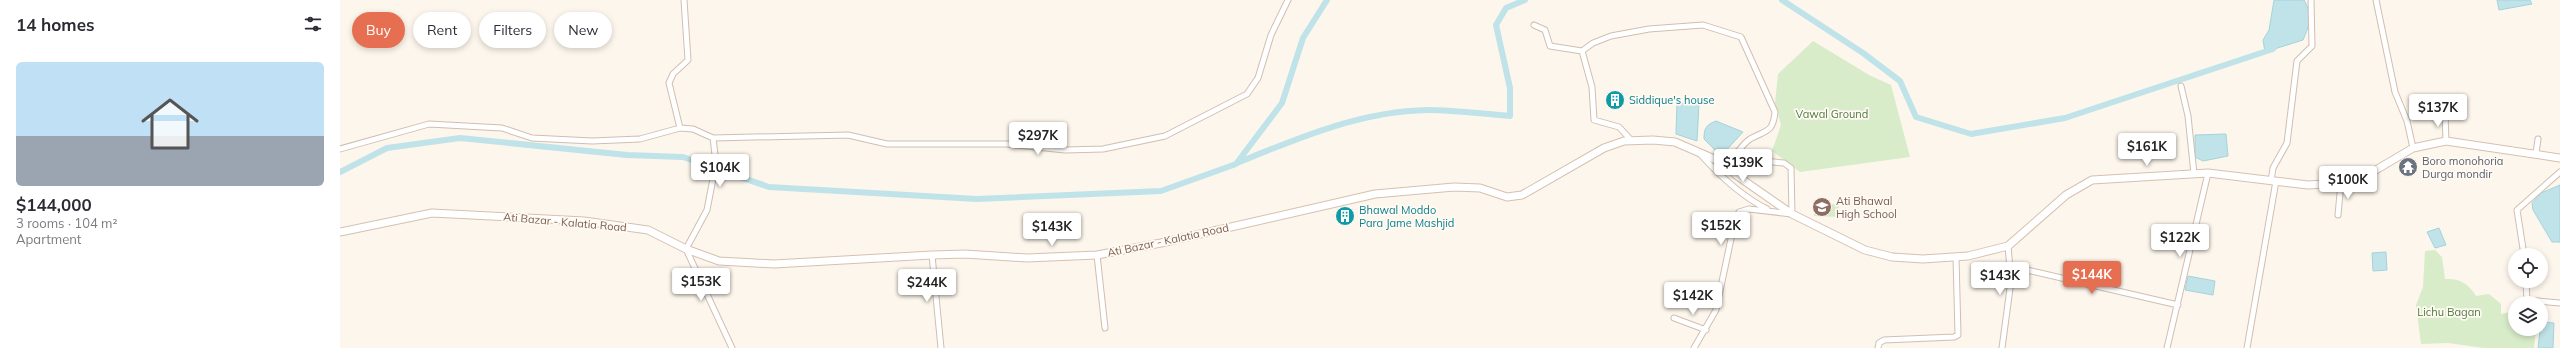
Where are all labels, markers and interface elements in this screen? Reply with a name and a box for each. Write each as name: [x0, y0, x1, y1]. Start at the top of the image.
chip: Buy: [352, 12, 405, 48]
chip: Rent: [413, 12, 471, 48]
chip: Filters: [479, 12, 546, 48]
chip: New: [554, 12, 612, 48]
icon: filters: [302, 13, 324, 35]
text: 14 homes: [16, 14, 95, 35]
icon: home: [134, 88, 206, 160]
building icon: Siddique's house: [1604, 89, 1626, 111]
place label: Siddique's house: [1629, 93, 1715, 107]
pin: $137K: [2410, 94, 2466, 128]
text: $137K: [2418, 99, 2458, 115]
park label: Vawal Ground: [1796, 107, 1868, 121]
pin: $297K: [1010, 122, 1066, 156]
text: $297K: [1018, 127, 1058, 143]
pin: $161K: [2119, 133, 2175, 167]
text: $161K: [2127, 138, 2167, 154]
pin: $139K: [1715, 149, 1771, 183]
pin: $104K: [692, 154, 748, 188]
text: $139K: [1723, 154, 1763, 170]
place label: Boro monohoria Durga mondir: [2422, 154, 2503, 181]
temple icon: Boro monohoria Durga mondir: [2397, 156, 2419, 178]
text: $104K: [700, 159, 740, 175]
pin: $100K: [2320, 166, 2376, 200]
text: $100K: [2328, 171, 2368, 187]
text: $144,000: [16, 194, 92, 215]
place label: Ati Bhawal High School: [1836, 194, 1897, 221]
school or university icon: Ati Bhawal High School: [1811, 196, 1833, 218]
place label: Bhawal Moddo Para Jame Mashjid: [1359, 203, 1454, 230]
building icon: Bhawal Moddo Para Jame Mashjid: [1334, 205, 1356, 227]
street label: Ati Bazar - Kalatia Road: [503, 210, 627, 234]
pin: $152K: [1693, 212, 1749, 246]
pin: $143K: [1024, 213, 1080, 247]
text: 3 rooms · 104 m²: [16, 215, 117, 231]
text: $152K: [1701, 217, 1741, 233]
text: $143K: [1032, 218, 1072, 234]
street label: Ati Bazar - Kalatia Road: [1106, 220, 1230, 260]
pin: $122K: [2152, 224, 2208, 258]
text: $122K: [2160, 229, 2200, 245]
text: Apartment: [16, 231, 81, 247]
map controls: [2508, 248, 2548, 336]
button: locate: [2508, 248, 2548, 288]
pin: $144K: [2064, 261, 2120, 295]
pin: $143K: [1972, 262, 2028, 296]
text: $144K: [2072, 266, 2112, 282]
text: $143K: [1980, 267, 2020, 283]
pin: $153K: [673, 268, 729, 302]
pin: $244K: [899, 269, 955, 303]
text: $153K: [681, 273, 721, 289]
text: $244K: [907, 274, 947, 290]
pin: $142K: [1665, 282, 1721, 316]
text: $142K: [1673, 287, 1713, 303]
button: layers: [2508, 296, 2548, 336]
park label: Lichu Bagan: [2417, 305, 2481, 319]

